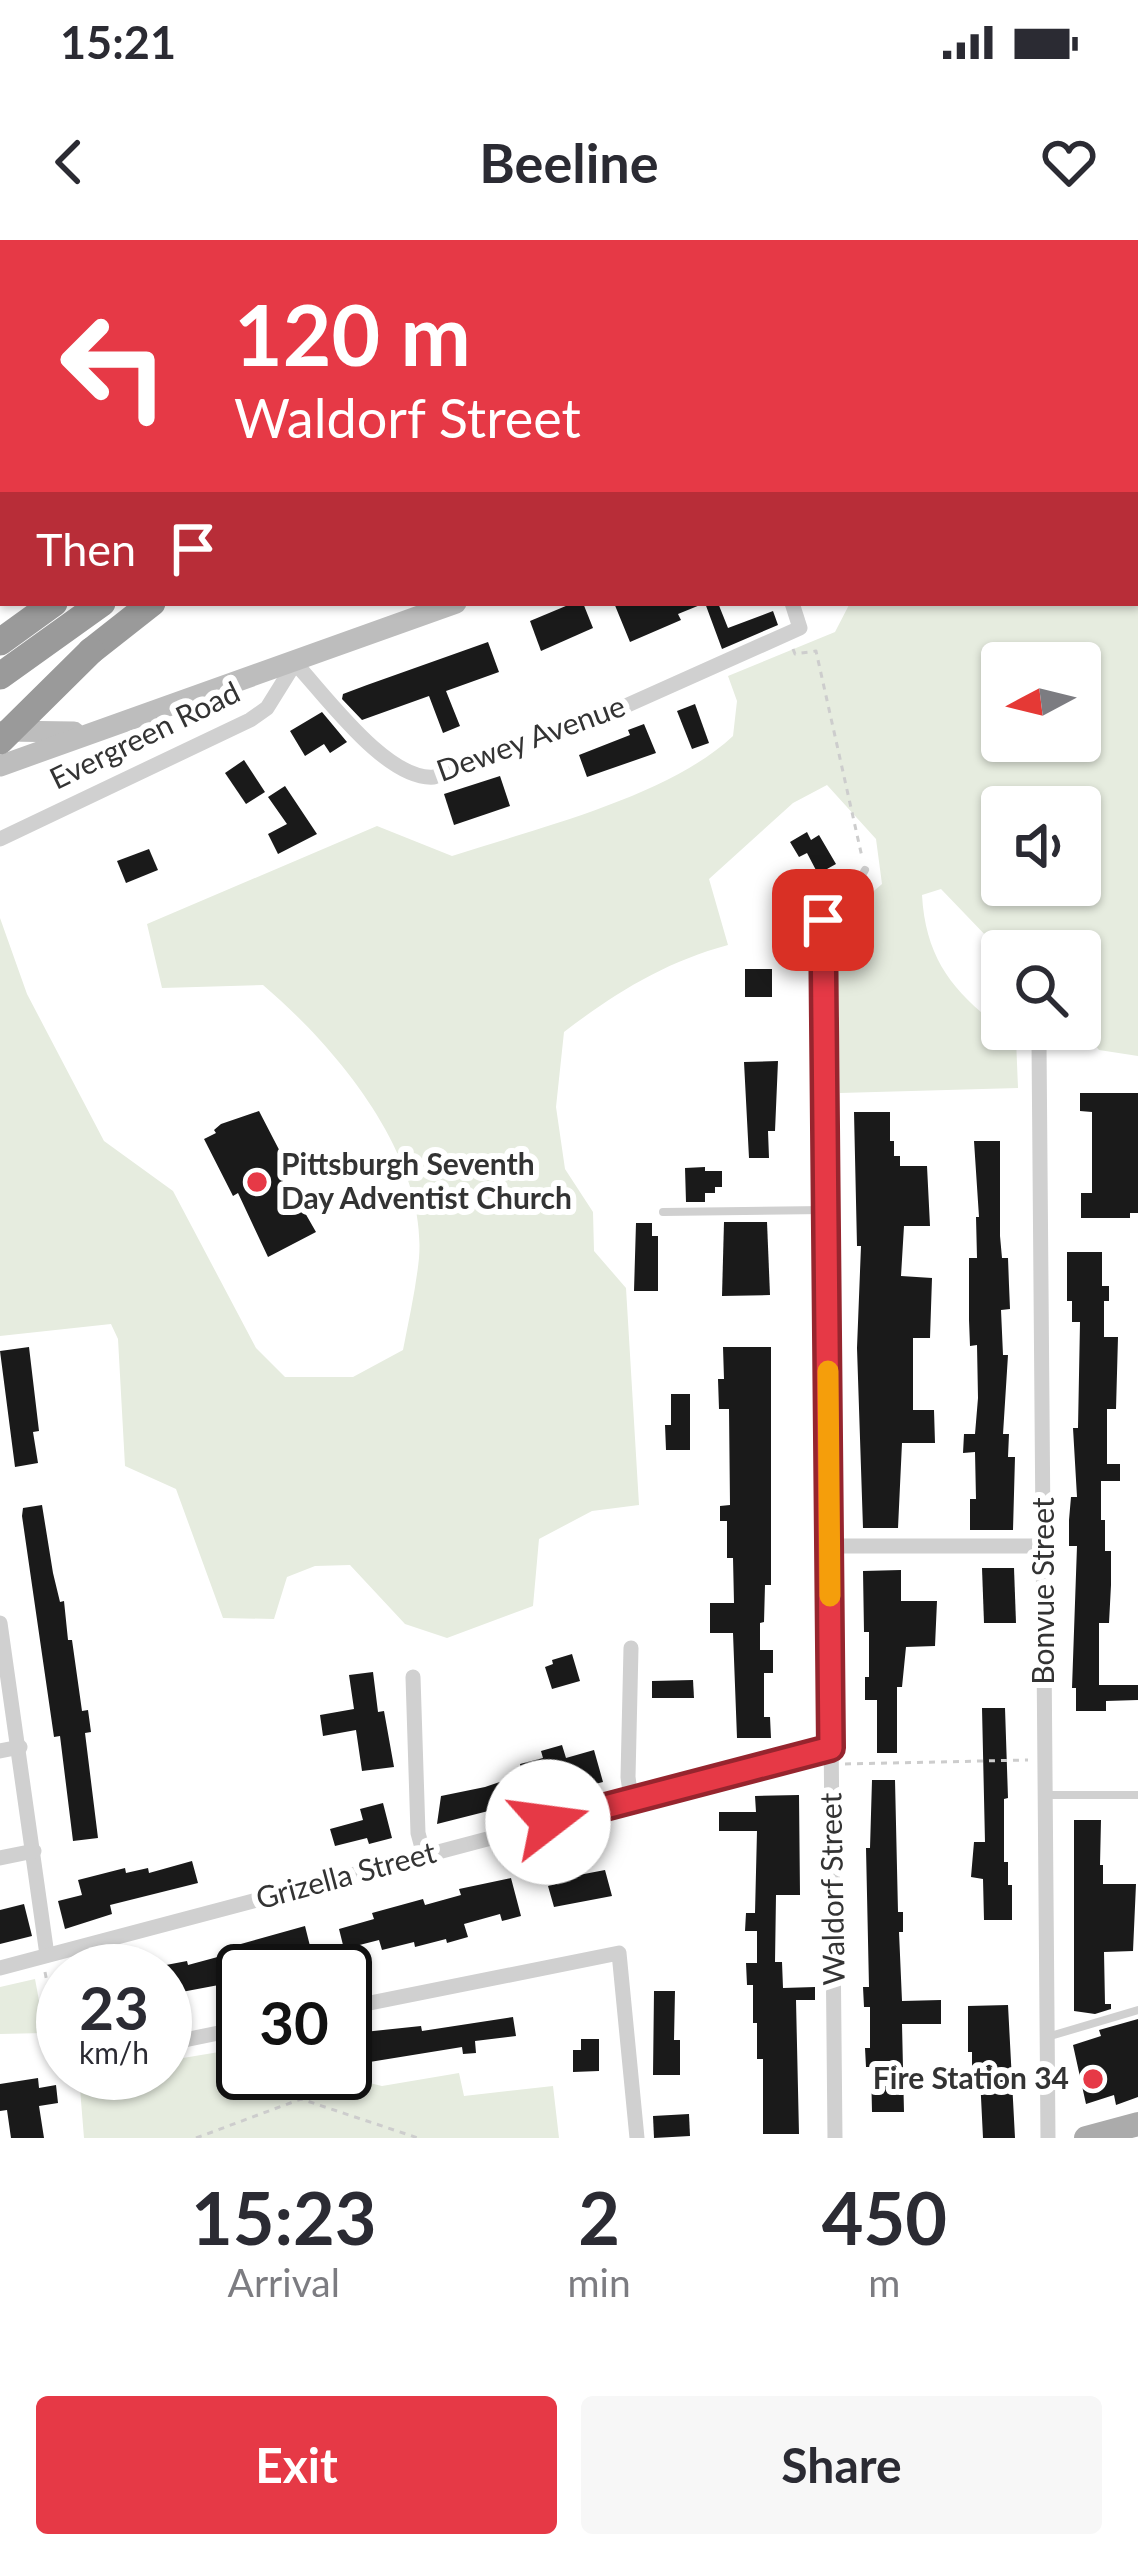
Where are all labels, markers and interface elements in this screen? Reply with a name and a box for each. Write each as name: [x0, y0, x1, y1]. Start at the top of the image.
text: 15:21: [60, 15, 176, 69]
icon: back: [36, 129, 102, 195]
icon: heart: [1036, 129, 1102, 195]
text: Beeline: [479, 130, 659, 195]
text: 120 m: [234, 283, 471, 384]
icon: left: [36, 288, 192, 444]
text: Waldorf Street: [234, 385, 581, 450]
icon: arrive: [160, 516, 226, 582]
text: Then: [36, 522, 136, 576]
north arrow: [981, 642, 1101, 762]
map controls: [981, 642, 1101, 1050]
street label: Evergreen Road: [43, 673, 245, 796]
street label: Dewey Avenue: [431, 686, 629, 788]
button: sound: [981, 786, 1101, 906]
pin: [772, 869, 874, 971]
icon: arrive: [790, 887, 856, 953]
button: search: [981, 930, 1101, 1050]
place label: Pittsburgh Seventh Day Adventist Church: [281, 1145, 572, 1215]
marker: Pittsburgh Seventh Day Adventist Church: [244, 1169, 270, 1195]
street label: Bonvue Street: [1024, 1497, 1060, 1685]
position arrow: [485, 1759, 611, 1885]
street label: Waldorf Street: [811, 1792, 851, 1986]
street label: Grizella Street: [252, 1833, 440, 1915]
speed limit sign: 30: [216, 1944, 372, 2100]
text: 23: [79, 1971, 149, 2043]
text: km/h: [79, 2034, 149, 2070]
place label: Fire Station 34: [873, 2059, 1069, 2095]
marker: Fire Station 34: [1080, 2066, 1106, 2092]
text: 15:23: [191, 2174, 377, 2260]
text: 2: [578, 2174, 620, 2260]
text: 450: [822, 2174, 947, 2260]
text: Arrival: [228, 2259, 340, 2305]
text: min: [568, 2259, 631, 2305]
text: m: [868, 2259, 900, 2305]
button: Exit: [36, 2396, 557, 2534]
button: Share: [581, 2396, 1102, 2534]

